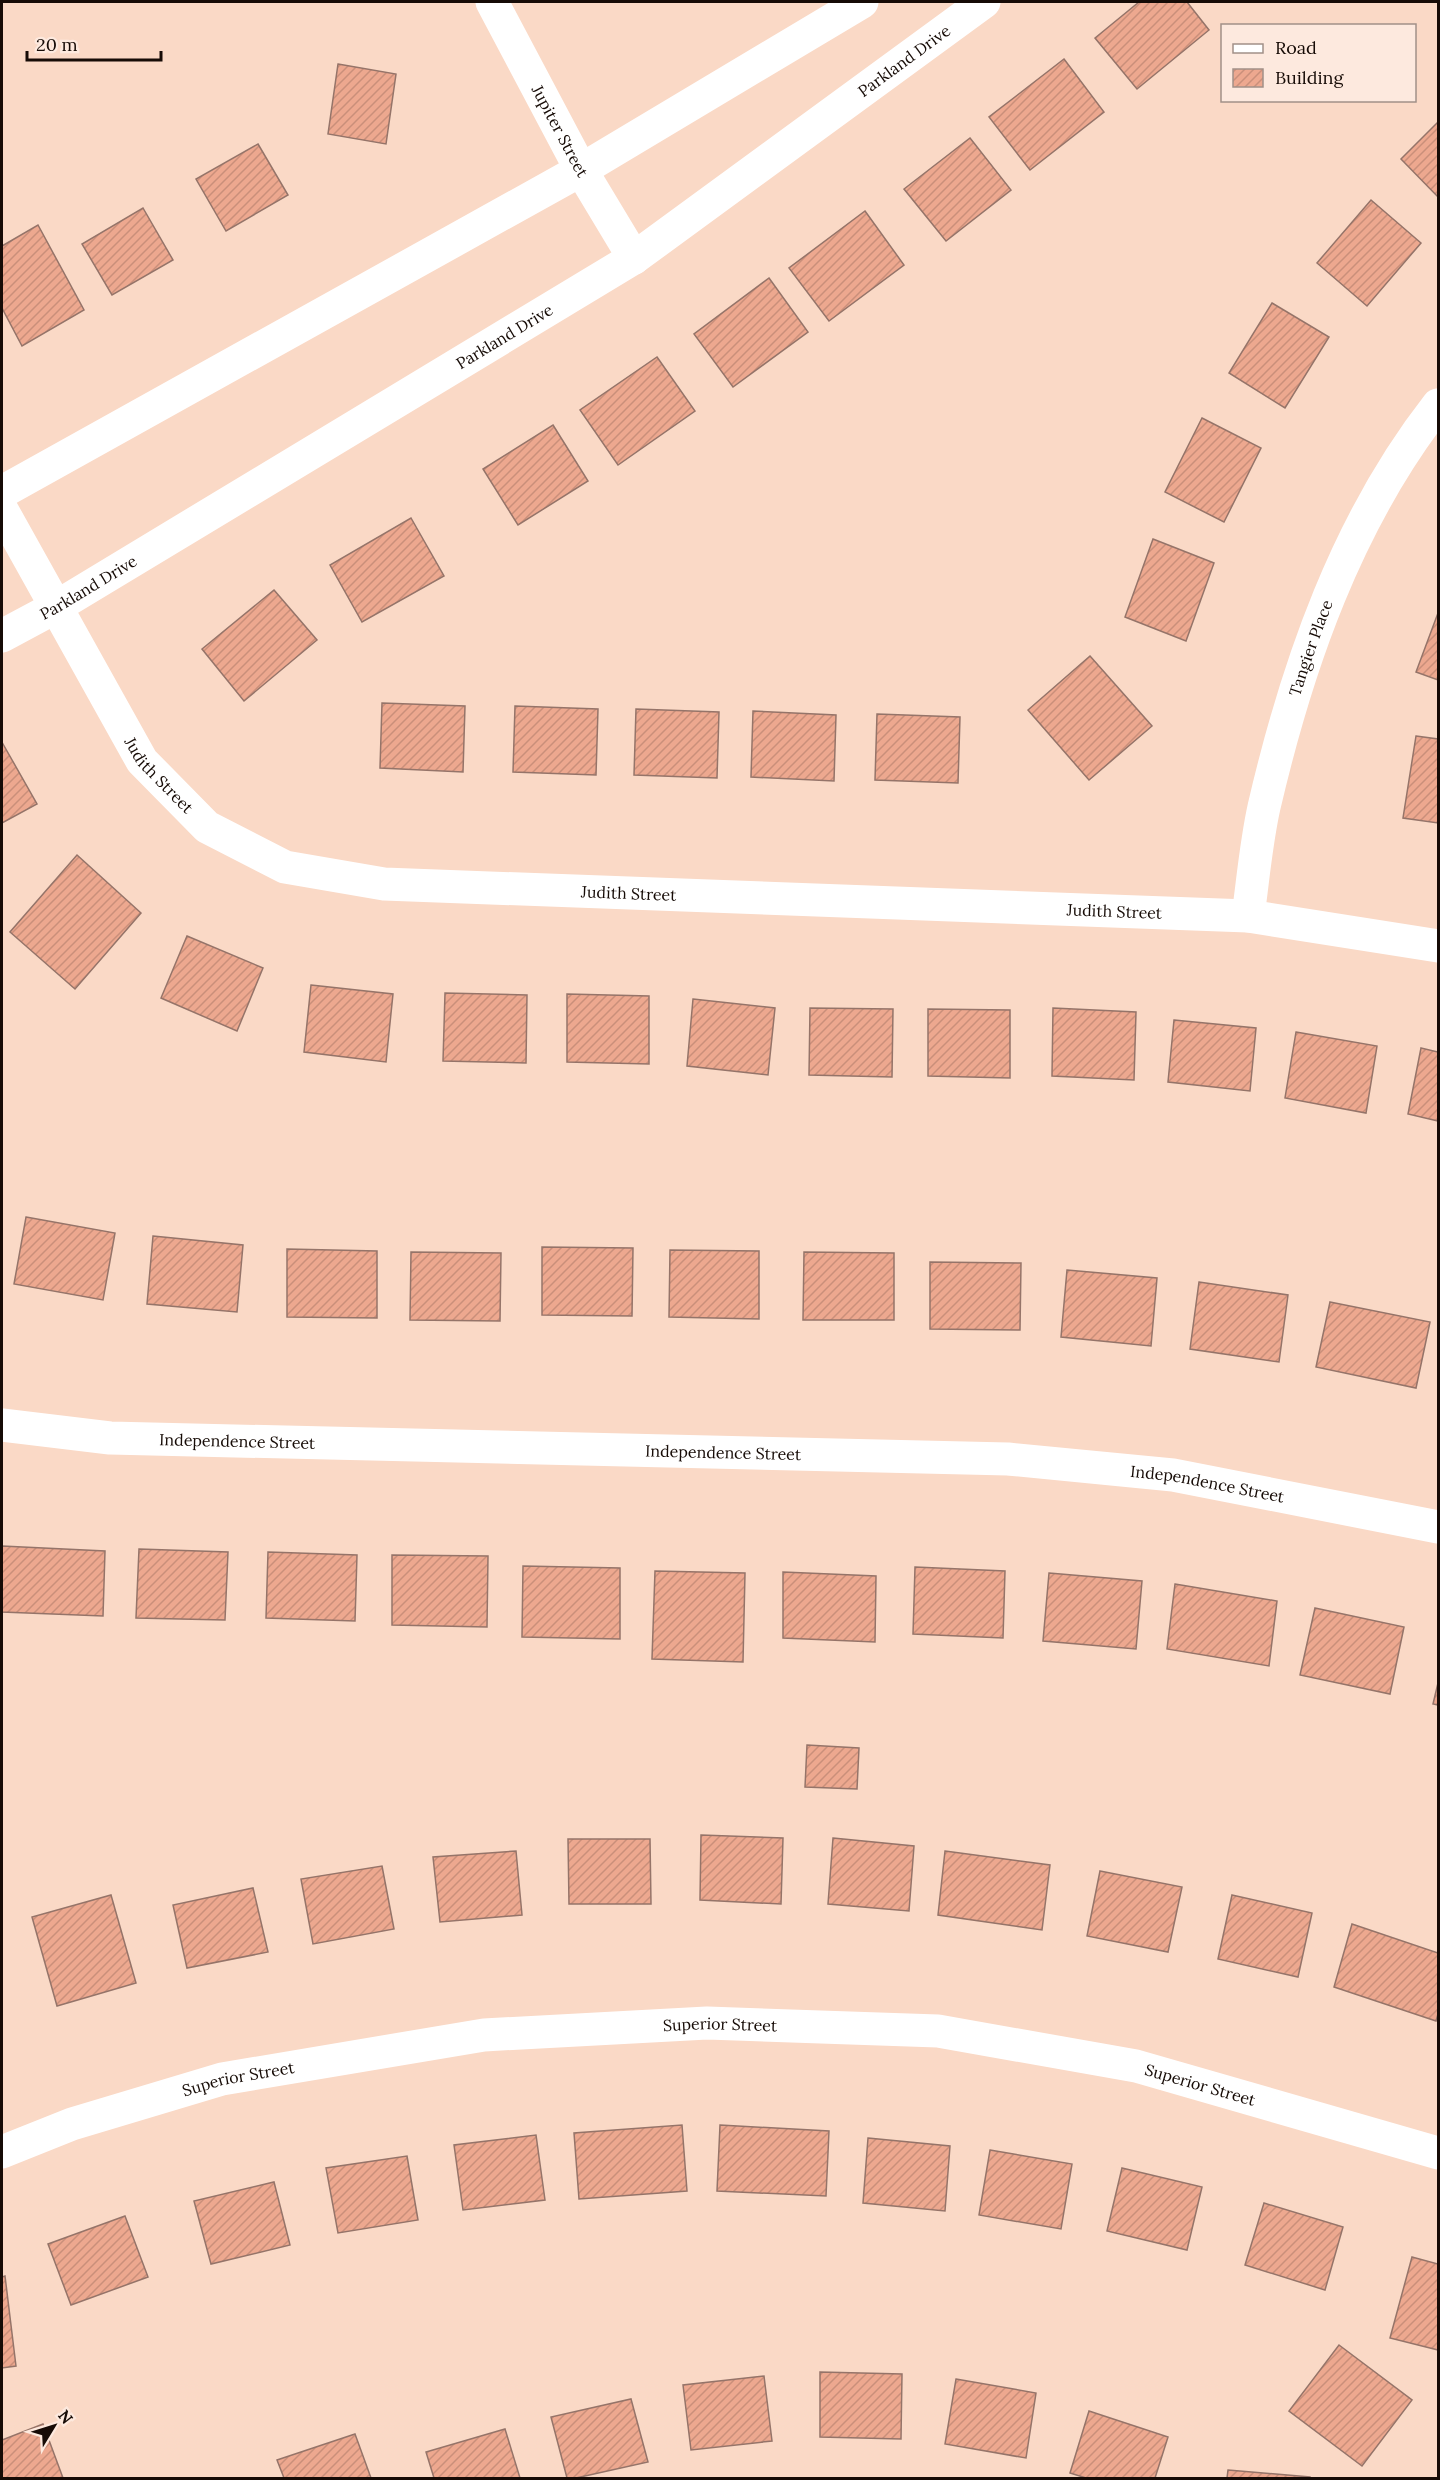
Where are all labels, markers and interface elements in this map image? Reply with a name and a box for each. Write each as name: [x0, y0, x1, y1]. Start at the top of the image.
street label: Parkland Drive: [854, 20, 954, 101]
scale bar: [27, 24, 160, 62]
legend: [1221, 24, 1416, 102]
text: 20 m: [36, 33, 78, 56]
text: Road: [1275, 36, 1317, 59]
text: Building: [1275, 66, 1345, 89]
street label: Jupiter Street: [527, 81, 593, 181]
street label: Parkland Drive: [452, 299, 557, 373]
street label: Parkland Drive: [36, 550, 141, 624]
street label: Tangier Place: [1284, 597, 1337, 699]
street label: Judith Street: [120, 733, 198, 818]
street label: Judith Street: [580, 881, 677, 905]
street label: Judith Street: [1065, 899, 1163, 923]
street label: Independence Street: [159, 1429, 316, 1453]
street label: Independence Street: [645, 1441, 802, 1464]
street label: Independence Street: [1129, 1461, 1287, 1507]
street label: Superior Street: [662, 2013, 778, 2035]
street label: Superior Street: [180, 2057, 297, 2100]
street label: Superior Street: [1143, 2059, 1259, 2110]
north arrow: [24, 2396, 84, 2456]
text: N: [54, 2406, 78, 2428]

